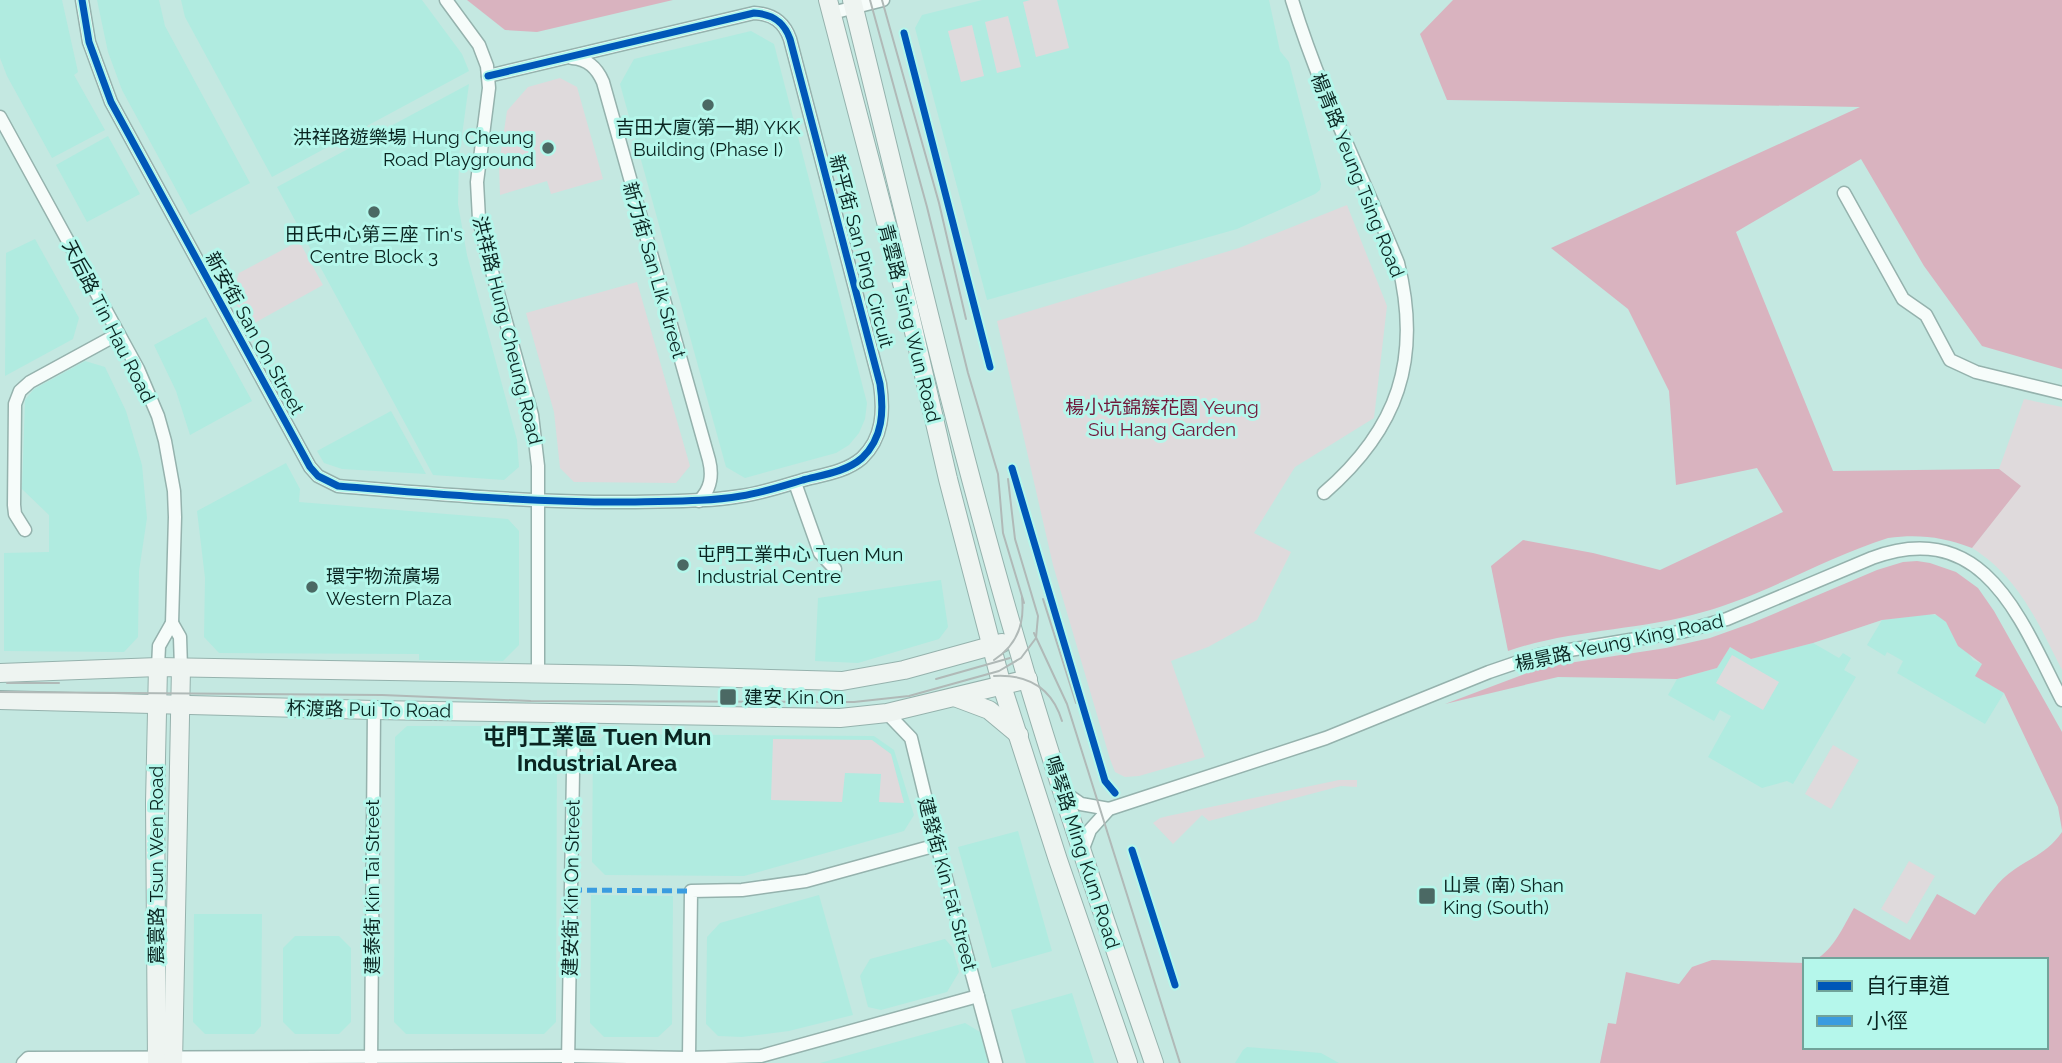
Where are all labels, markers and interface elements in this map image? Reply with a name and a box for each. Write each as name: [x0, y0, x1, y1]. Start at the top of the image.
street label: 楊青路 Yeung Tsing Road: [1307, 70, 1409, 280]
marker: 吉田大廈(第一期) YKK Building (Phase I): [700, 97, 716, 113]
place label: 吉田大廈(第一期) YKK Building (Phase I): [616, 116, 801, 160]
place label: 洪祥路遊樂場 Hung Cheung Road Playground: [293, 126, 534, 170]
marker: 洪祥路遊樂場 Hung Cheung Road Playground: [540, 140, 556, 156]
street label: 新平街 San Ping Circuit: [826, 152, 899, 351]
street label: 新力街 San Lik Street: [619, 179, 691, 361]
marker: 田氏中心第三座 Tin's Centre Block 3: [366, 204, 382, 220]
street label: 洪祥路 Hung Cheung Road: [469, 214, 547, 446]
street label: 青雲路 Tsing Wun Road: [875, 222, 945, 424]
place label: 田氏中心第三座 Tin's Centre Block 3: [285, 223, 463, 267]
street label: 天后路 Tin Hau Road: [58, 236, 160, 406]
street label: 新安街 San On Street: [201, 248, 309, 419]
park label: 楊小坑錦簇花園 Yeung Siu Hang Garden: [1065, 396, 1259, 440]
place label: 屯門工業中心 Tuen Mun Industrial Centre: [697, 543, 903, 587]
marker: 屯門工業中心 Tuen Mun Industrial Centre: [675, 557, 691, 573]
place label: 環宇物流廣場 Western Plaza: [326, 565, 452, 609]
marker: 環宇物流廣場 Western Plaza: [304, 579, 320, 595]
street label: 楊景路 Yeung King Road: [1513, 609, 1725, 675]
place label: 建安 Kin On: [744, 686, 844, 708]
marker: 建安 Kin On: [718, 687, 738, 707]
street label: 杯渡路 Pui To Road: [287, 697, 451, 721]
district label: 屯門工業區 Tuen Mun Industrial Area: [483, 723, 711, 776]
street label: 鳴琴路 Ming Kum Road: [1041, 753, 1125, 951]
street label: 震寰路 Tsun Wen Road: [145, 766, 167, 964]
street label: 建發街 Kin Fat Street: [914, 795, 982, 974]
street label: 建泰街 Kin Tai Street: [361, 799, 383, 975]
street label: 建安街 Kin On Street: [558, 799, 584, 977]
place label: 山景 (南) Shan King (South): [1443, 874, 1564, 918]
marker: 山景 (南) Shan King (South): [1417, 886, 1437, 906]
legend: [1803, 958, 2048, 1049]
text: 自行車道: [1866, 973, 1950, 998]
text: 小徑: [1866, 1008, 1908, 1033]

